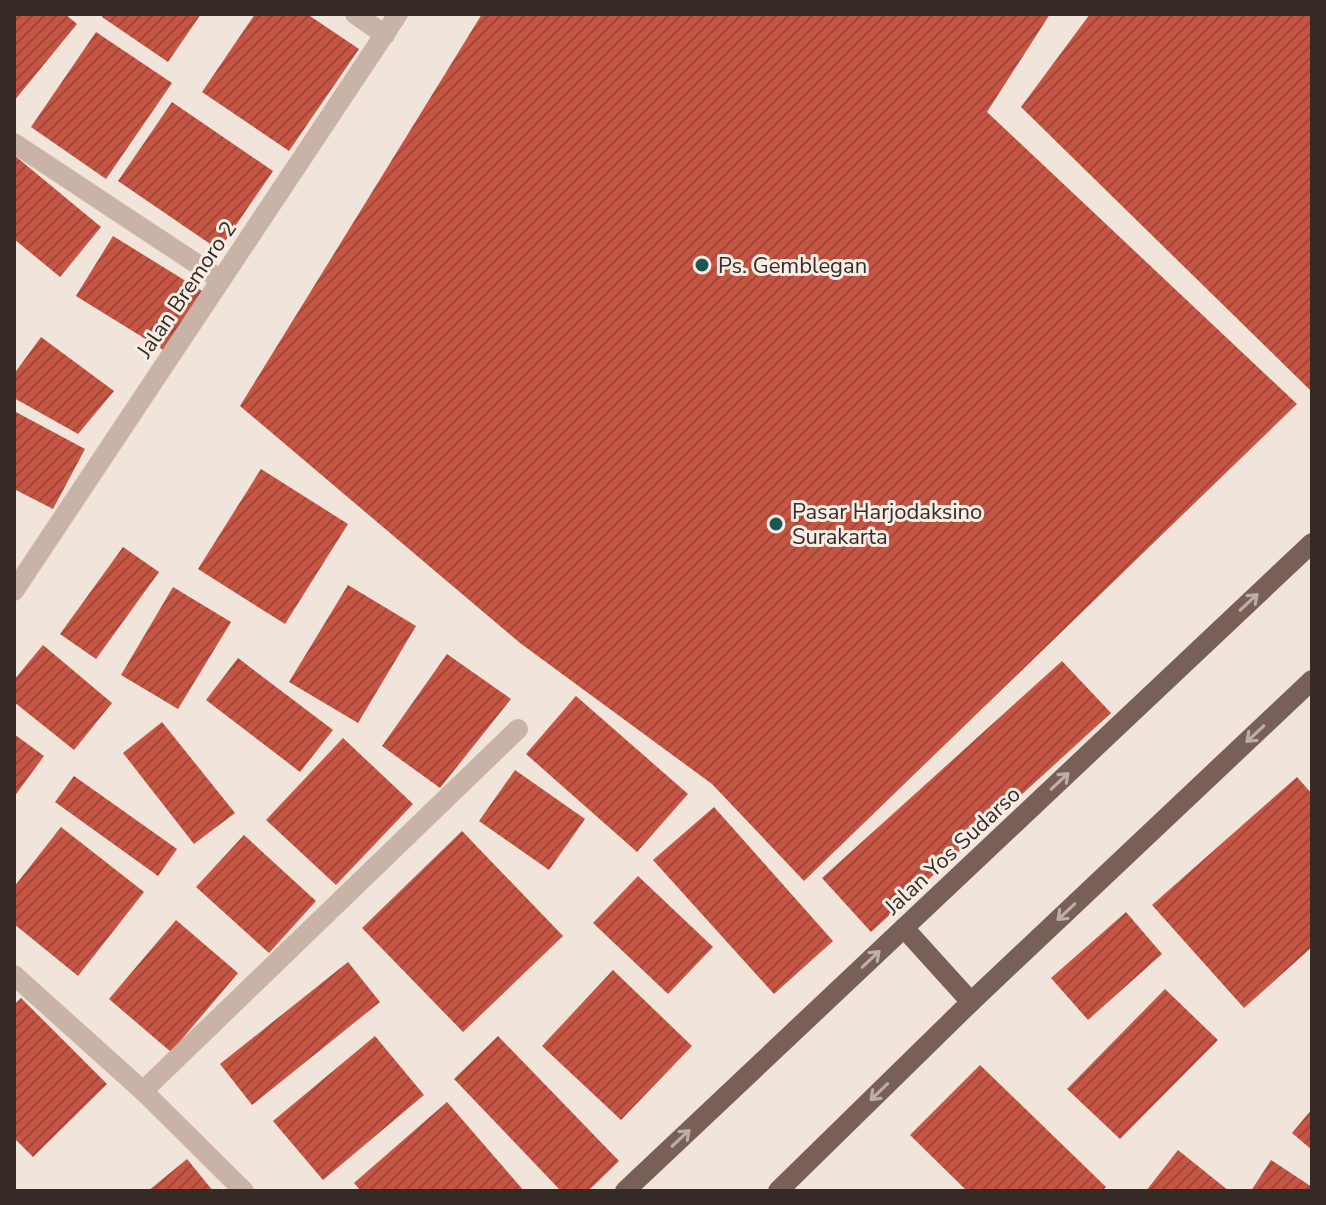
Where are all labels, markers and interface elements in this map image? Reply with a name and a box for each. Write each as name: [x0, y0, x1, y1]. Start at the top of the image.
street label: Jalan Bremoro 2: [129, 215, 244, 365]
place label: Ps. Gemblegan: [718, 251, 867, 281]
marker: Ps. Gemblegan: [693, 256, 711, 274]
place label: Pasar Harjodaksino Surakarta: [792, 497, 982, 552]
marker: Pasar Harjodaksino Surakarta: [767, 515, 785, 533]
one-way arrow: [1239, 593, 1259, 612]
one-way arrow: [1245, 724, 1265, 743]
one-way arrow: [1050, 772, 1069, 791]
street label: Jalan Yos Sudarso: [877, 780, 1027, 922]
one-way arrow: [1056, 903, 1076, 922]
one-way arrow: [861, 950, 881, 969]
one-way arrow: [869, 1083, 889, 1102]
one-way arrow: [671, 1129, 691, 1147]

